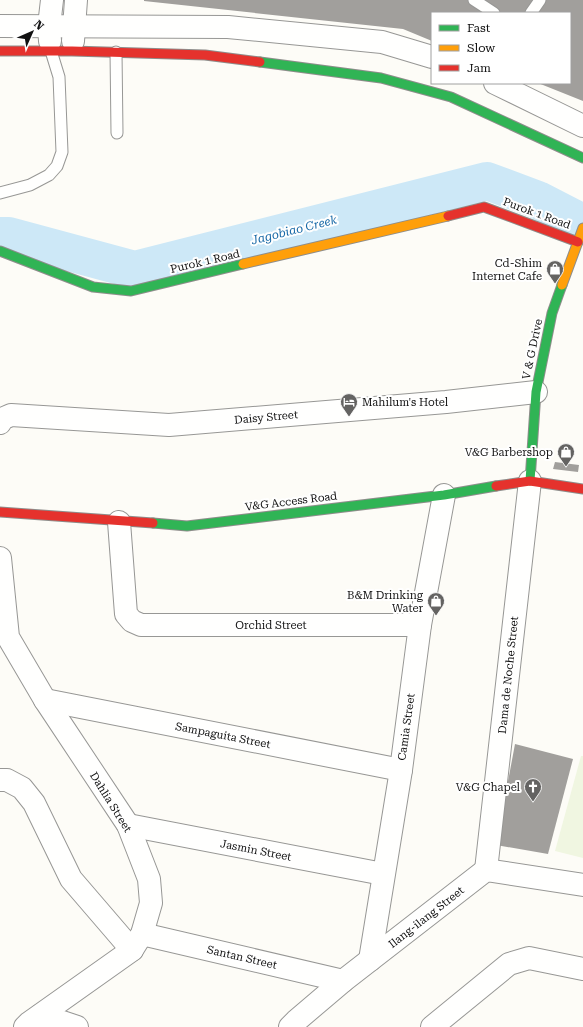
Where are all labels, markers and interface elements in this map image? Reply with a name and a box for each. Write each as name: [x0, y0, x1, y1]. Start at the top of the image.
north arrow: [12, 12, 52, 52]
legend: [431, 12, 571, 84]
text: N: [31, 18, 47, 33]
text: Fast: [467, 21, 491, 35]
text: Slow: [467, 41, 495, 55]
text: Jam: [467, 61, 491, 75]
street label: Purok 1 Road: [501, 195, 572, 232]
water label: Jagobiao Creek: [249, 212, 339, 248]
street label: Purok 1 Road: [169, 247, 241, 276]
place label: Cd-Shim Internet Cafe: [472, 257, 542, 283]
shop icon: Cd-Shim Internet Cafe: [545, 259, 565, 284]
street label: V & G Drive: [520, 318, 545, 381]
hotel icon: Mahilum's Hotel: [339, 392, 359, 417]
place label: Mahilum's Hotel: [362, 396, 449, 409]
street label: Daisy Street: [234, 408, 298, 427]
shop icon: V&G Barbershop: [556, 442, 576, 467]
place label: V&G Barbershop: [465, 446, 553, 459]
street label: V&G Access Road: [244, 489, 338, 514]
place label: B&M Drinking Water: [347, 589, 424, 615]
shop icon: B&M Drinking Water: [426, 591, 446, 616]
street label: Dama de Noche Street: [496, 616, 521, 735]
street label: Orchid Street: [235, 619, 307, 632]
street label: Camia Street: [395, 693, 418, 761]
street label: Sampaguita Street: [174, 720, 272, 751]
street label: Dahlia Street: [87, 770, 134, 835]
church icon: V&G Chapel: [523, 777, 543, 802]
place label: V&G Chapel: [456, 781, 521, 794]
street label: Jasmin Street: [219, 837, 293, 864]
street label: Ilang-ilang Street: [386, 884, 467, 951]
street label: Santan Street: [206, 943, 278, 972]

